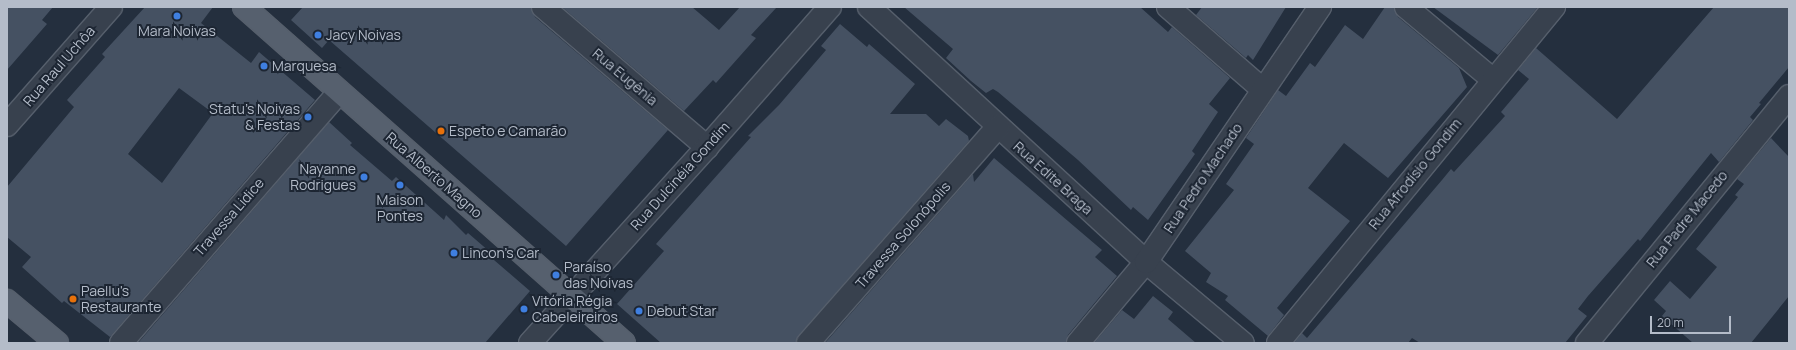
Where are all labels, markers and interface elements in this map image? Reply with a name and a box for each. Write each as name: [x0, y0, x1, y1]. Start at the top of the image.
marker: Mara Noivas: [172, 11, 182, 21]
street label: Rua Raul Uchôa: [20, 23, 98, 109]
place label: Mara Noivas: [138, 23, 216, 39]
place label: Jacy Noivas: [326, 27, 401, 43]
marker: Jacy Noivas: [313, 30, 323, 40]
street label: Rua Eugênia: [589, 45, 661, 109]
place label: Marquesa: [272, 58, 337, 74]
marker: Marquesa: [259, 61, 269, 71]
place label: Statu's Noivas & Festas: [209, 101, 300, 134]
marker: Statu's Noivas & Festas: [303, 112, 313, 122]
street label: Rua Afrodísio Gondim: [1365, 115, 1465, 233]
street label: Rua Dulcinéia Gondim: [627, 118, 733, 234]
street label: Rua Pedro Machado: [1160, 120, 1246, 236]
place label: Espeto e Camarão: [449, 123, 566, 139]
marker: Espeto e Camarão: [436, 126, 446, 136]
street label: Rua Alberto Magno: [382, 129, 486, 221]
street label: Rua Edite Braga: [1010, 138, 1096, 218]
place label: Nayanne Rodrigues: [290, 161, 356, 194]
street label: Rua Padre Macedo: [1643, 167, 1731, 271]
marker: Nayanne Rodrigues: [359, 172, 369, 182]
street label: Travessa Lidice: [191, 175, 267, 259]
street label: Travessa Solonópolis: [852, 178, 954, 292]
marker: Maison Pontes: [395, 180, 405, 190]
place label: Maison Pontes: [377, 192, 423, 224]
place label: Lincon's Car: [462, 245, 539, 261]
marker: Lincon's Car: [449, 248, 459, 258]
place label: Paraíso das Noivas: [564, 259, 633, 292]
marker: Paraíso das Noivas: [551, 270, 561, 280]
place label: Paellu's Restaurante: [81, 283, 161, 316]
place label: Vitória Régia Cabeleireiros: [532, 293, 618, 326]
marker: Paellu's Restaurante: [68, 294, 78, 304]
place label: Debut Star: [647, 303, 717, 319]
marker: Vitória Régia Cabeleireiros: [519, 304, 529, 314]
marker: Debut Star: [634, 306, 644, 316]
scale bar: [1652, 308, 1733, 334]
text: 20 m: [1657, 314, 1684, 331]

